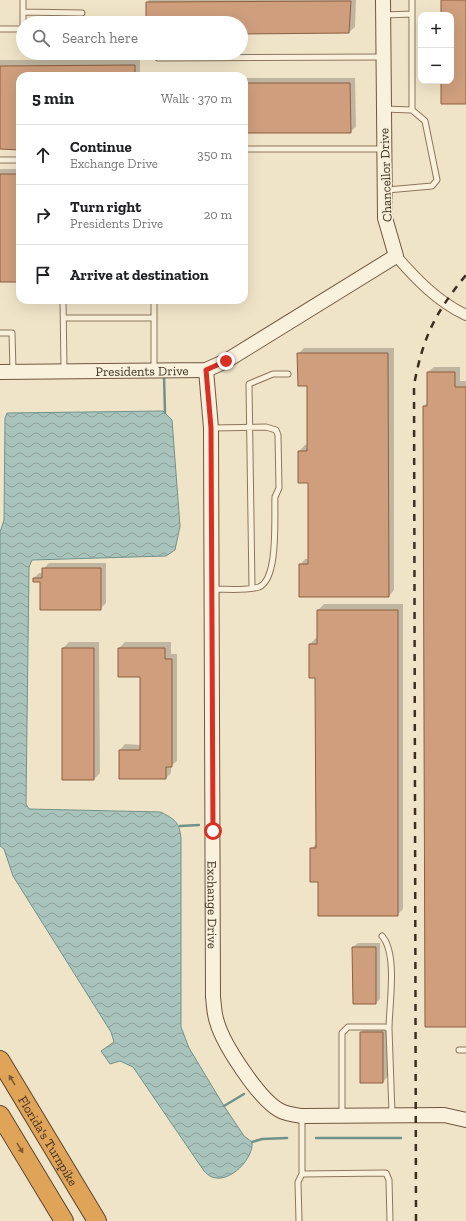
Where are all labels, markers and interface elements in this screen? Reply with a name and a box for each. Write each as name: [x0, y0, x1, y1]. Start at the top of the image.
map controls: [418, 12, 454, 84]
button: +: [418, 12, 454, 48]
search box: [16, 16, 248, 60]
icon: search: [30, 27, 52, 49]
text: Search here: [62, 29, 138, 47]
button: −: [418, 48, 454, 84]
text: 5 min: [32, 88, 74, 108]
text: Walk · 370 m: [161, 91, 232, 106]
street label: Chancellor Drive: [376, 128, 395, 222]
text: Continue: [70, 138, 132, 156]
icon: ahead: [32, 144, 54, 166]
text: 350 m: [197, 147, 232, 162]
text: Exchange Drive: [70, 156, 158, 171]
text: Turn right: [70, 198, 141, 216]
icon: right: [32, 204, 54, 226]
text: 20 m: [204, 207, 232, 222]
text: Presidents Drive: [70, 216, 163, 231]
icon: arrive: [32, 264, 54, 286]
text: Arrive at destination: [70, 266, 209, 284]
route end: [217, 352, 235, 370]
street label: Presidents Drive: [95, 363, 189, 379]
route start: [204, 822, 222, 840]
street label: Exchange Drive: [205, 861, 220, 949]
one-way arrow: [8, 1074, 15, 1086]
street label: Florida's Turnpike: [15, 1093, 81, 1189]
one-way arrow: [16, 1143, 24, 1153]

